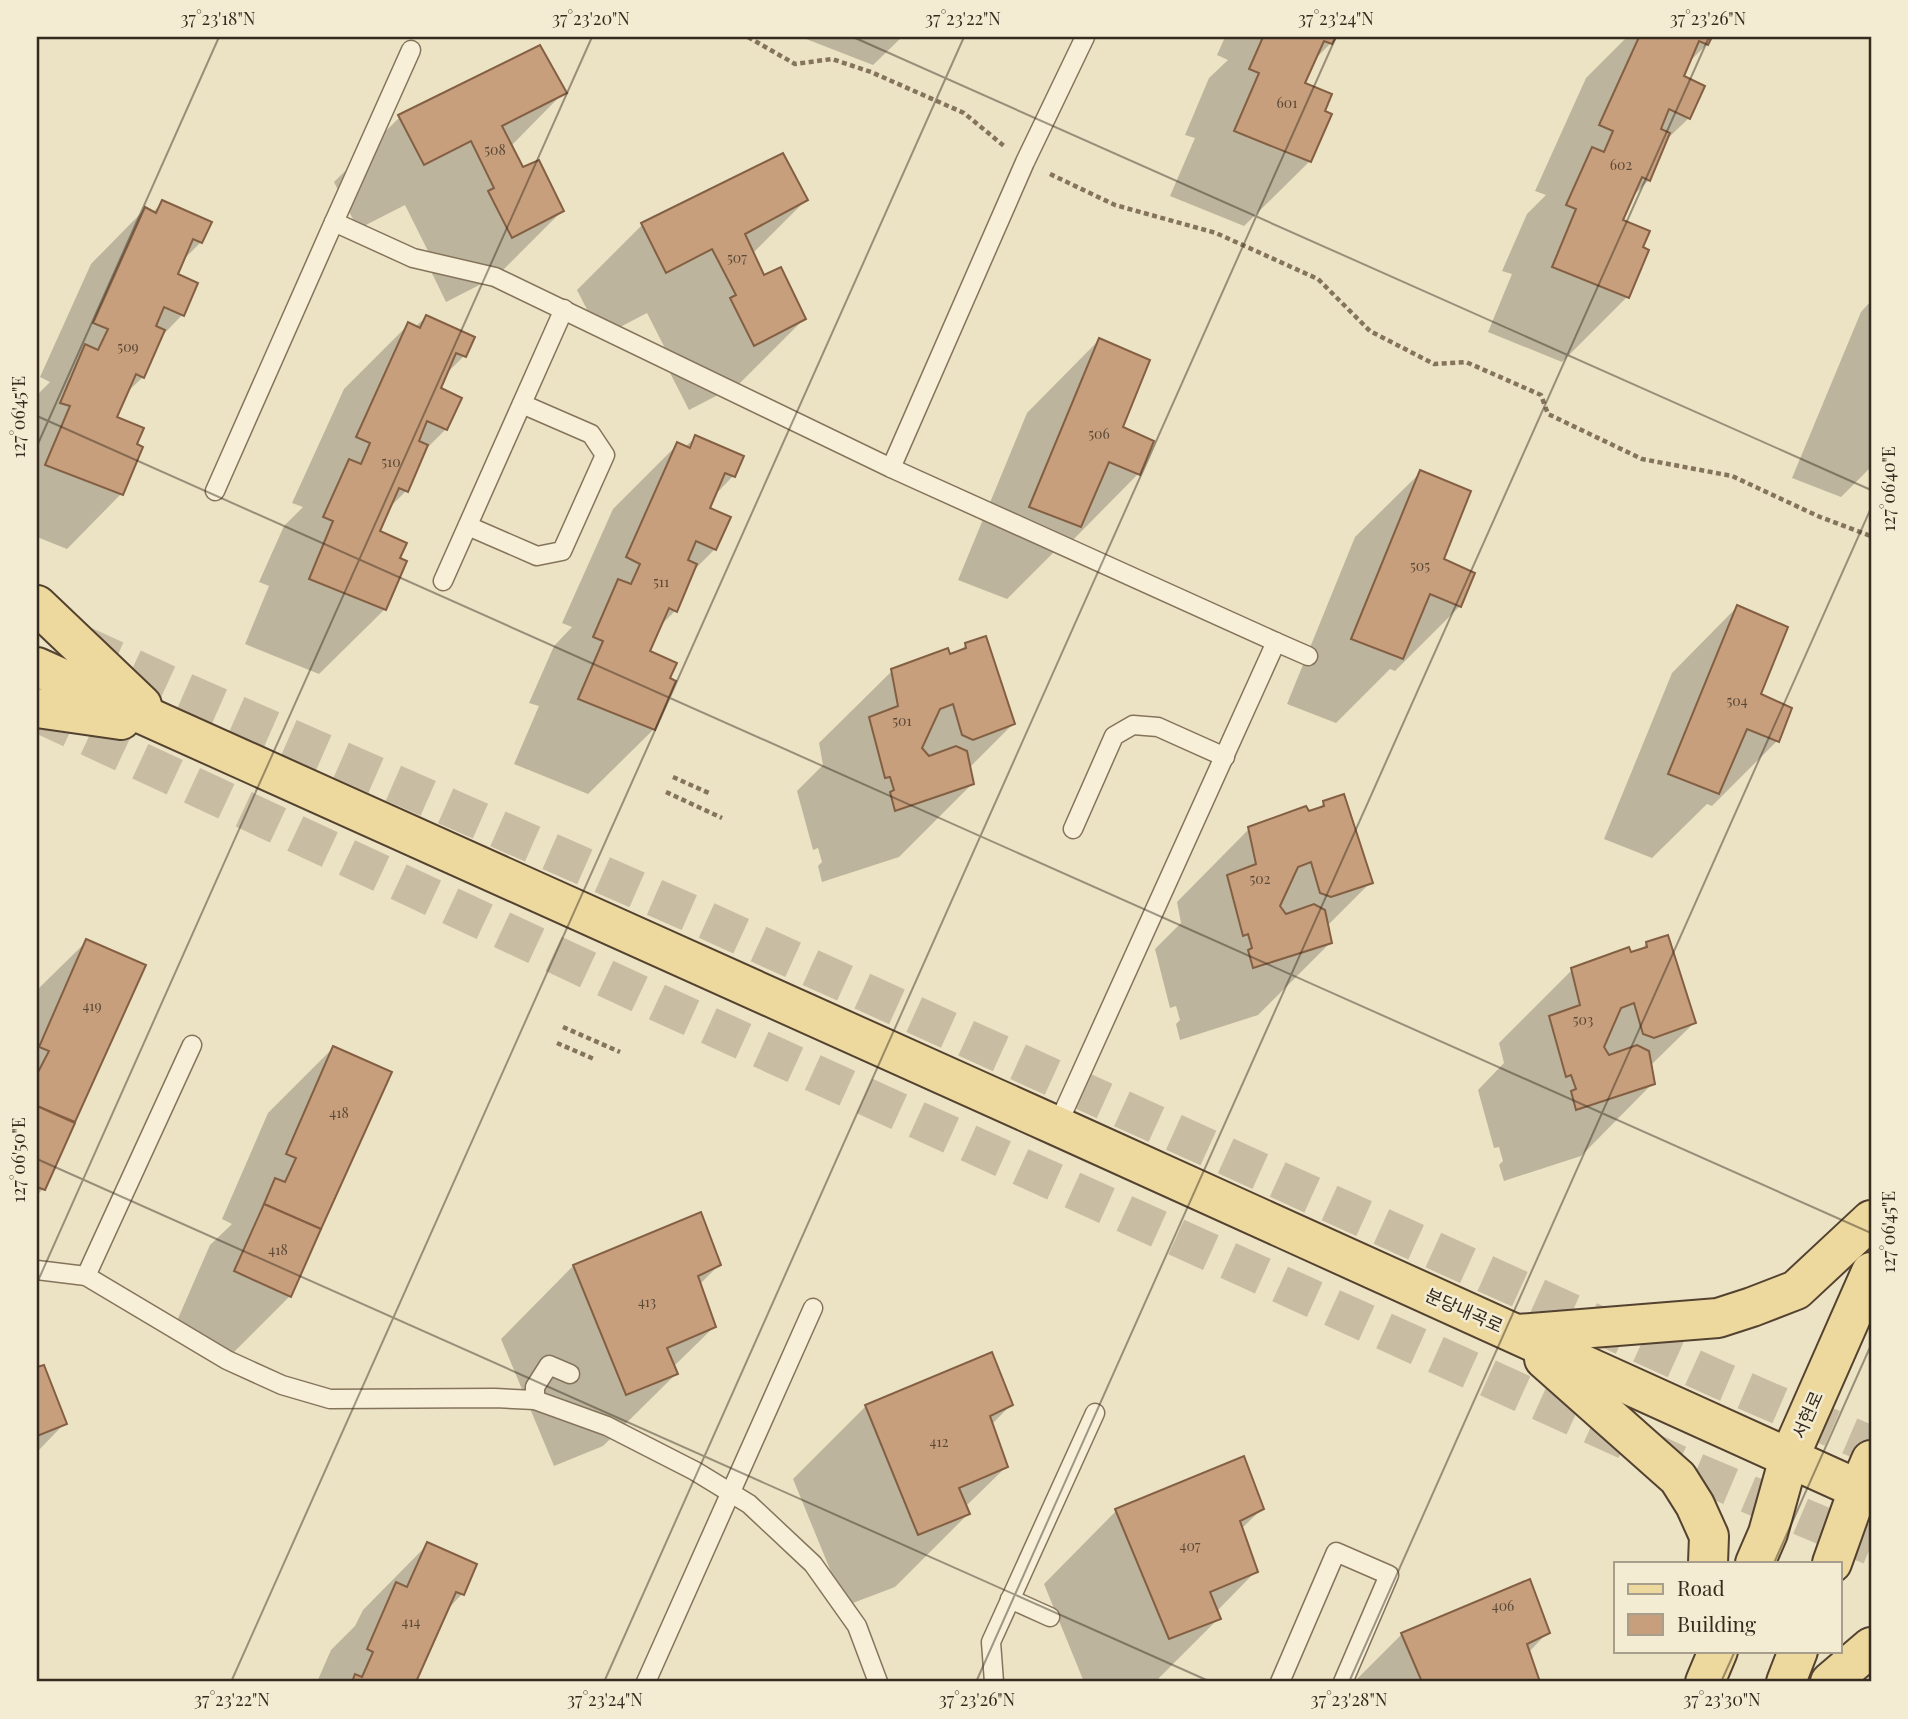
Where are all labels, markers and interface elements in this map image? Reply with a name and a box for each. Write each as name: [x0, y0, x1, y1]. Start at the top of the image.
text: 37°23'18"N: [180, 6, 256, 30]
text: 37°23'20"N: [552, 6, 630, 30]
text: 37°23'22"N: [925, 6, 1001, 30]
text: 37°23'24"N: [1298, 6, 1374, 30]
text: 37°23'26"N: [1670, 6, 1747, 30]
house number: 601: [1277, 93, 1297, 112]
house number: 508: [484, 140, 506, 159]
house number: 602: [1610, 155, 1632, 174]
house number: 507: [727, 248, 747, 267]
house number: 509: [117, 337, 139, 356]
text: 127°06'45"E: [6, 376, 30, 458]
house number: 506: [1088, 424, 1110, 443]
text: 127°06'40"E: [1876, 446, 1900, 532]
house number: 510: [381, 452, 401, 471]
house number: 505: [1410, 556, 1430, 575]
house number: 511: [653, 572, 669, 591]
house number: 504: [1726, 691, 1748, 710]
house number: 501: [892, 711, 912, 730]
house number: 502: [1250, 869, 1271, 888]
house number: 419: [82, 996, 102, 1015]
house number: 503: [1573, 1010, 1593, 1029]
house number: 418: [329, 1103, 349, 1122]
text: 127°06'50"E: [6, 1117, 30, 1203]
text: 127°06'45"E: [1876, 1191, 1900, 1273]
house number: 418: [268, 1240, 288, 1259]
street label: 분당내곡로: [1422, 1282, 1507, 1338]
house number: 413: [638, 1292, 656, 1311]
street label: 서현로: [1786, 1387, 1828, 1442]
house number: 412: [930, 1432, 949, 1451]
house number: 407: [1180, 1536, 1201, 1555]
legend: [1614, 1562, 1842, 1652]
text: Road: [1677, 1573, 1725, 1601]
house number: 406: [1492, 1596, 1514, 1615]
text: Building: [1677, 1609, 1756, 1637]
house number: 414: [401, 1612, 421, 1631]
text: 37°23'22"N: [194, 1687, 270, 1711]
text: 37°23'24"N: [567, 1687, 643, 1711]
text: 37°23'26"N: [939, 1687, 1016, 1711]
text: 37°23'28"N: [1311, 1687, 1388, 1711]
text: 37°23'30"N: [1683, 1687, 1761, 1711]

